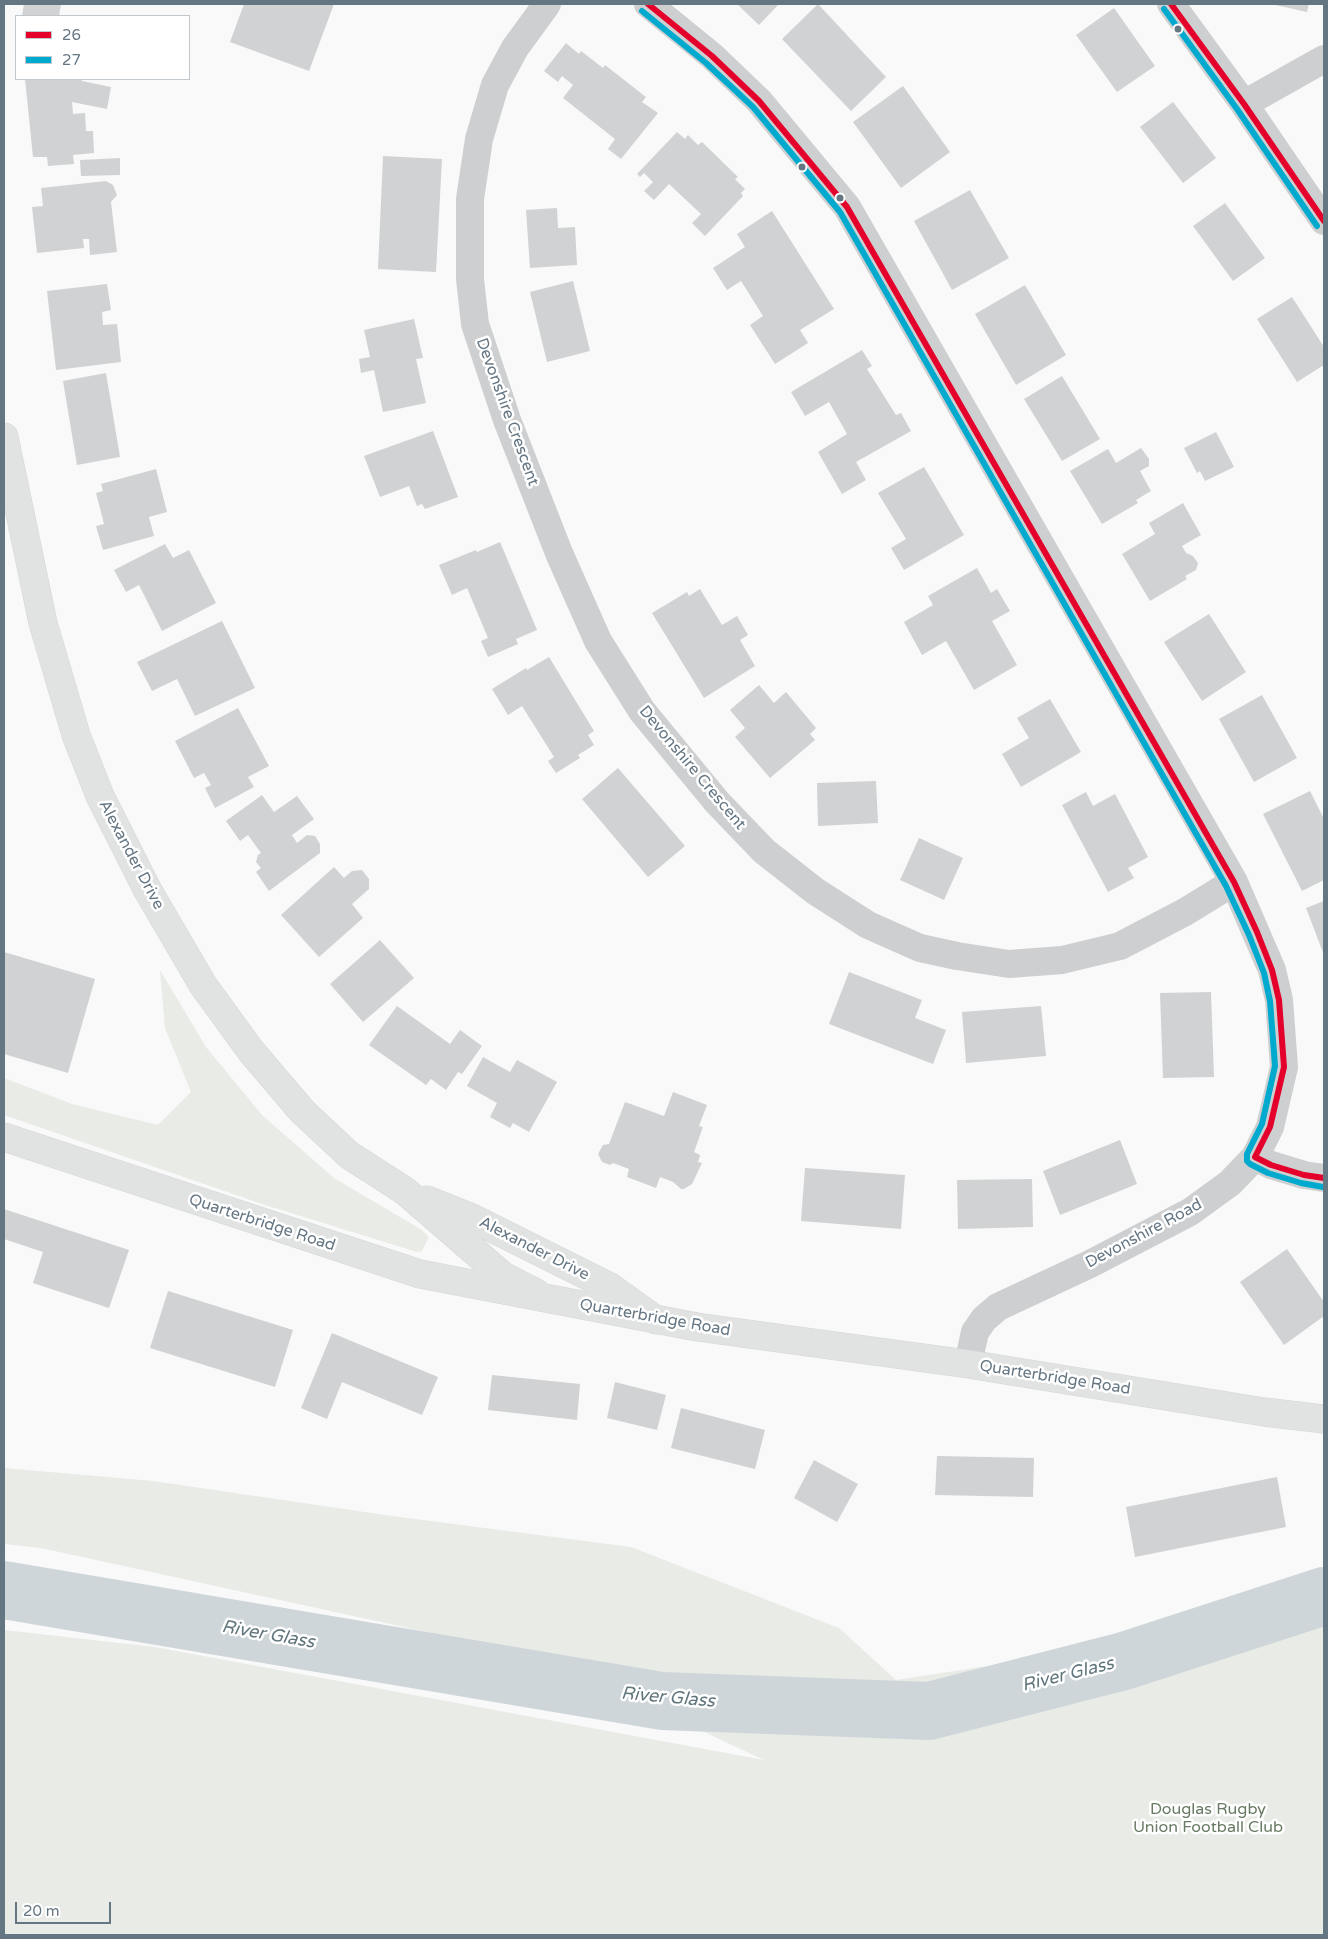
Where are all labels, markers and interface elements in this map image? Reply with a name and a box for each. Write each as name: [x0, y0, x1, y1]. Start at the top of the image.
legend: [15, 15, 190, 80]
unlabelled marker: [1173, 24, 1183, 34]
text: 26: [62, 26, 81, 44]
text: 27: [62, 51, 81, 69]
unlabelled marker: [797, 162, 807, 172]
unlabelled marker: [835, 193, 845, 203]
street label: Devonshire Crescent: [471, 335, 543, 489]
street label: Devonshire Crescent: [635, 702, 749, 834]
street label: Alexander Drive: [94, 797, 168, 913]
street label: Quarterbridge Road: [186, 1190, 338, 1256]
street label: Devonshire Road: [1082, 1195, 1206, 1273]
street label: Alexander Drive: [476, 1213, 592, 1285]
street label: Quarterbridge Road: [578, 1295, 732, 1341]
street label: Quarterbridge Road: [978, 1357, 1132, 1399]
water label: River Glass: [220, 1616, 316, 1654]
water label: River Glass: [1020, 1653, 1116, 1697]
water label: River Glass: [620, 1683, 716, 1713]
park label: Douglas Rugby Union Football Club: [1133, 1800, 1283, 1838]
scale bar: [18, 1892, 114, 1924]
text: 20 m: [23, 1902, 60, 1920]

